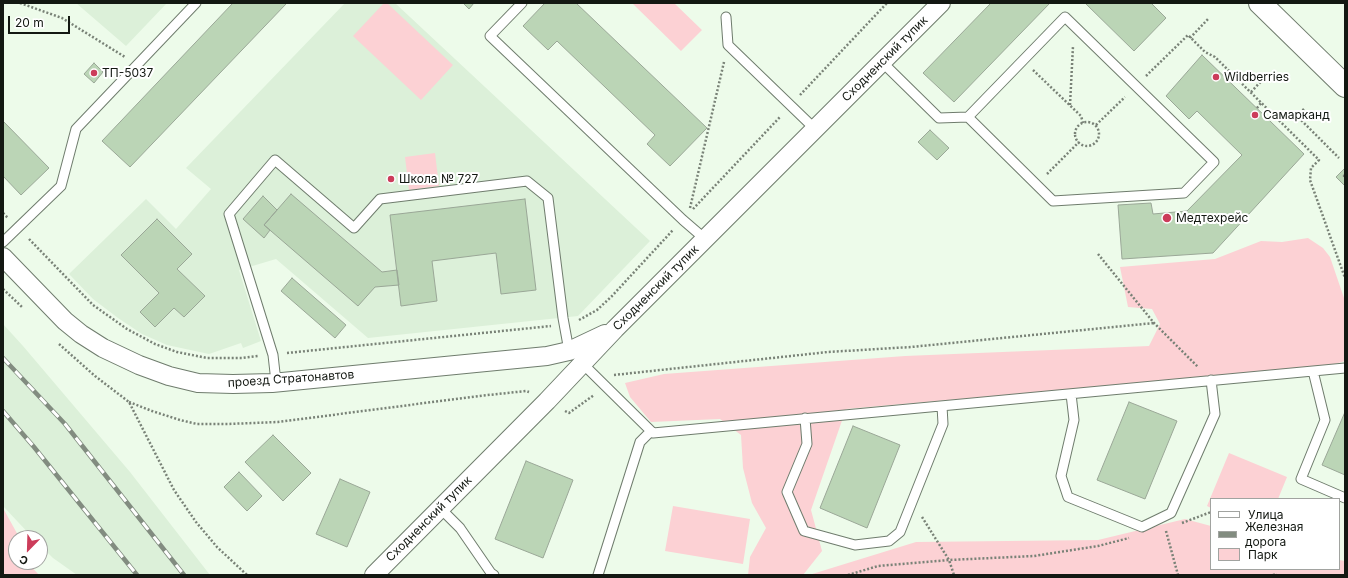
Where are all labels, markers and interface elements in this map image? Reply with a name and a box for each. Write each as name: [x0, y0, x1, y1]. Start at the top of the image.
scale bar: [10, 8, 72, 34]
street label: Сходненский тупик: [839, 13, 931, 105]
text: 20 m: [15, 15, 44, 30]
place label: ТП-5037: [102, 66, 153, 80]
marker: ТП-5037: [89, 68, 99, 78]
place label: Wildberries: [1224, 70, 1289, 84]
marker: Wildberries: [1211, 72, 1221, 82]
place label: Самарканд: [1263, 108, 1330, 122]
marker: Самарканд: [1250, 110, 1260, 120]
place label: Школа № 727: [399, 172, 478, 186]
marker: Школа № 727: [386, 174, 396, 184]
place label: Медтехрейс: [1176, 211, 1248, 225]
marker: Медтехрейс: [1161, 212, 1173, 224]
street label: Сходненский тупик: [610, 242, 702, 334]
street label: проезд Стратонавтов: [227, 367, 355, 391]
street label: Сходненский тупик: [383, 473, 475, 565]
legend: [1210, 498, 1340, 570]
text: Улица: [1248, 507, 1283, 522]
text: Железная дорога: [1245, 519, 1303, 549]
north arrow: [8, 530, 48, 570]
text: Парк: [1248, 547, 1278, 562]
text: С: [17, 552, 30, 568]

